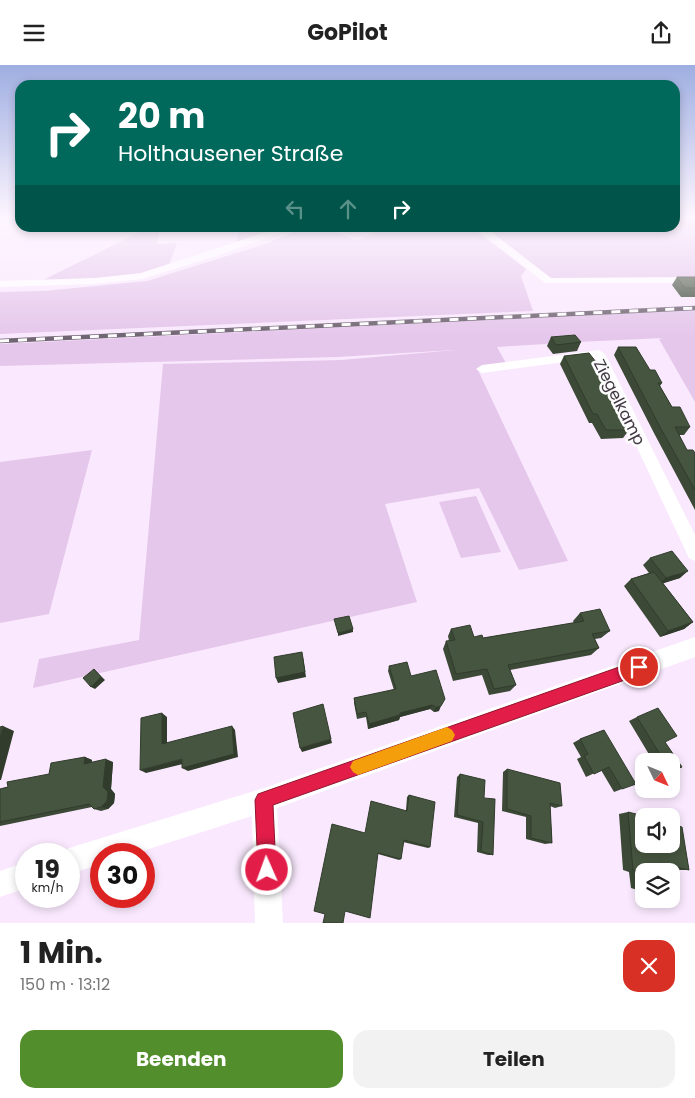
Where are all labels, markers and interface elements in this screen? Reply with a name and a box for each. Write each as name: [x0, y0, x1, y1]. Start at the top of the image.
text: GoPilot: [307, 17, 388, 48]
icon: menu: [20, 19, 48, 47]
icon: share: [647, 19, 675, 47]
text: 20 m: [118, 91, 205, 140]
icon: right: [35, 100, 100, 165]
text: Holthausener Straße: [118, 138, 343, 169]
icon: left: [281, 195, 309, 223]
icon: ahead: [334, 195, 362, 223]
icon: right: [387, 195, 415, 223]
street label: Ziegelkamp: [588, 355, 651, 449]
pin: [618, 646, 660, 688]
icon: arrive: [625, 653, 653, 681]
north arrow: [635, 753, 680, 797]
map controls: [635, 753, 680, 908]
button: sound: [635, 808, 680, 853]
speed limit sign: 30: [90, 843, 155, 908]
position arrow: [240, 843, 292, 895]
text: 19: [35, 852, 60, 887]
button: layers: [635, 863, 680, 908]
text: km/h: [32, 879, 63, 896]
text: 1 Min.: [20, 931, 103, 974]
button: close: [623, 940, 675, 992]
text: 150 m · 13:12: [20, 973, 110, 996]
button: Beenden: [20, 1030, 343, 1088]
button: Teilen: [353, 1030, 675, 1088]

